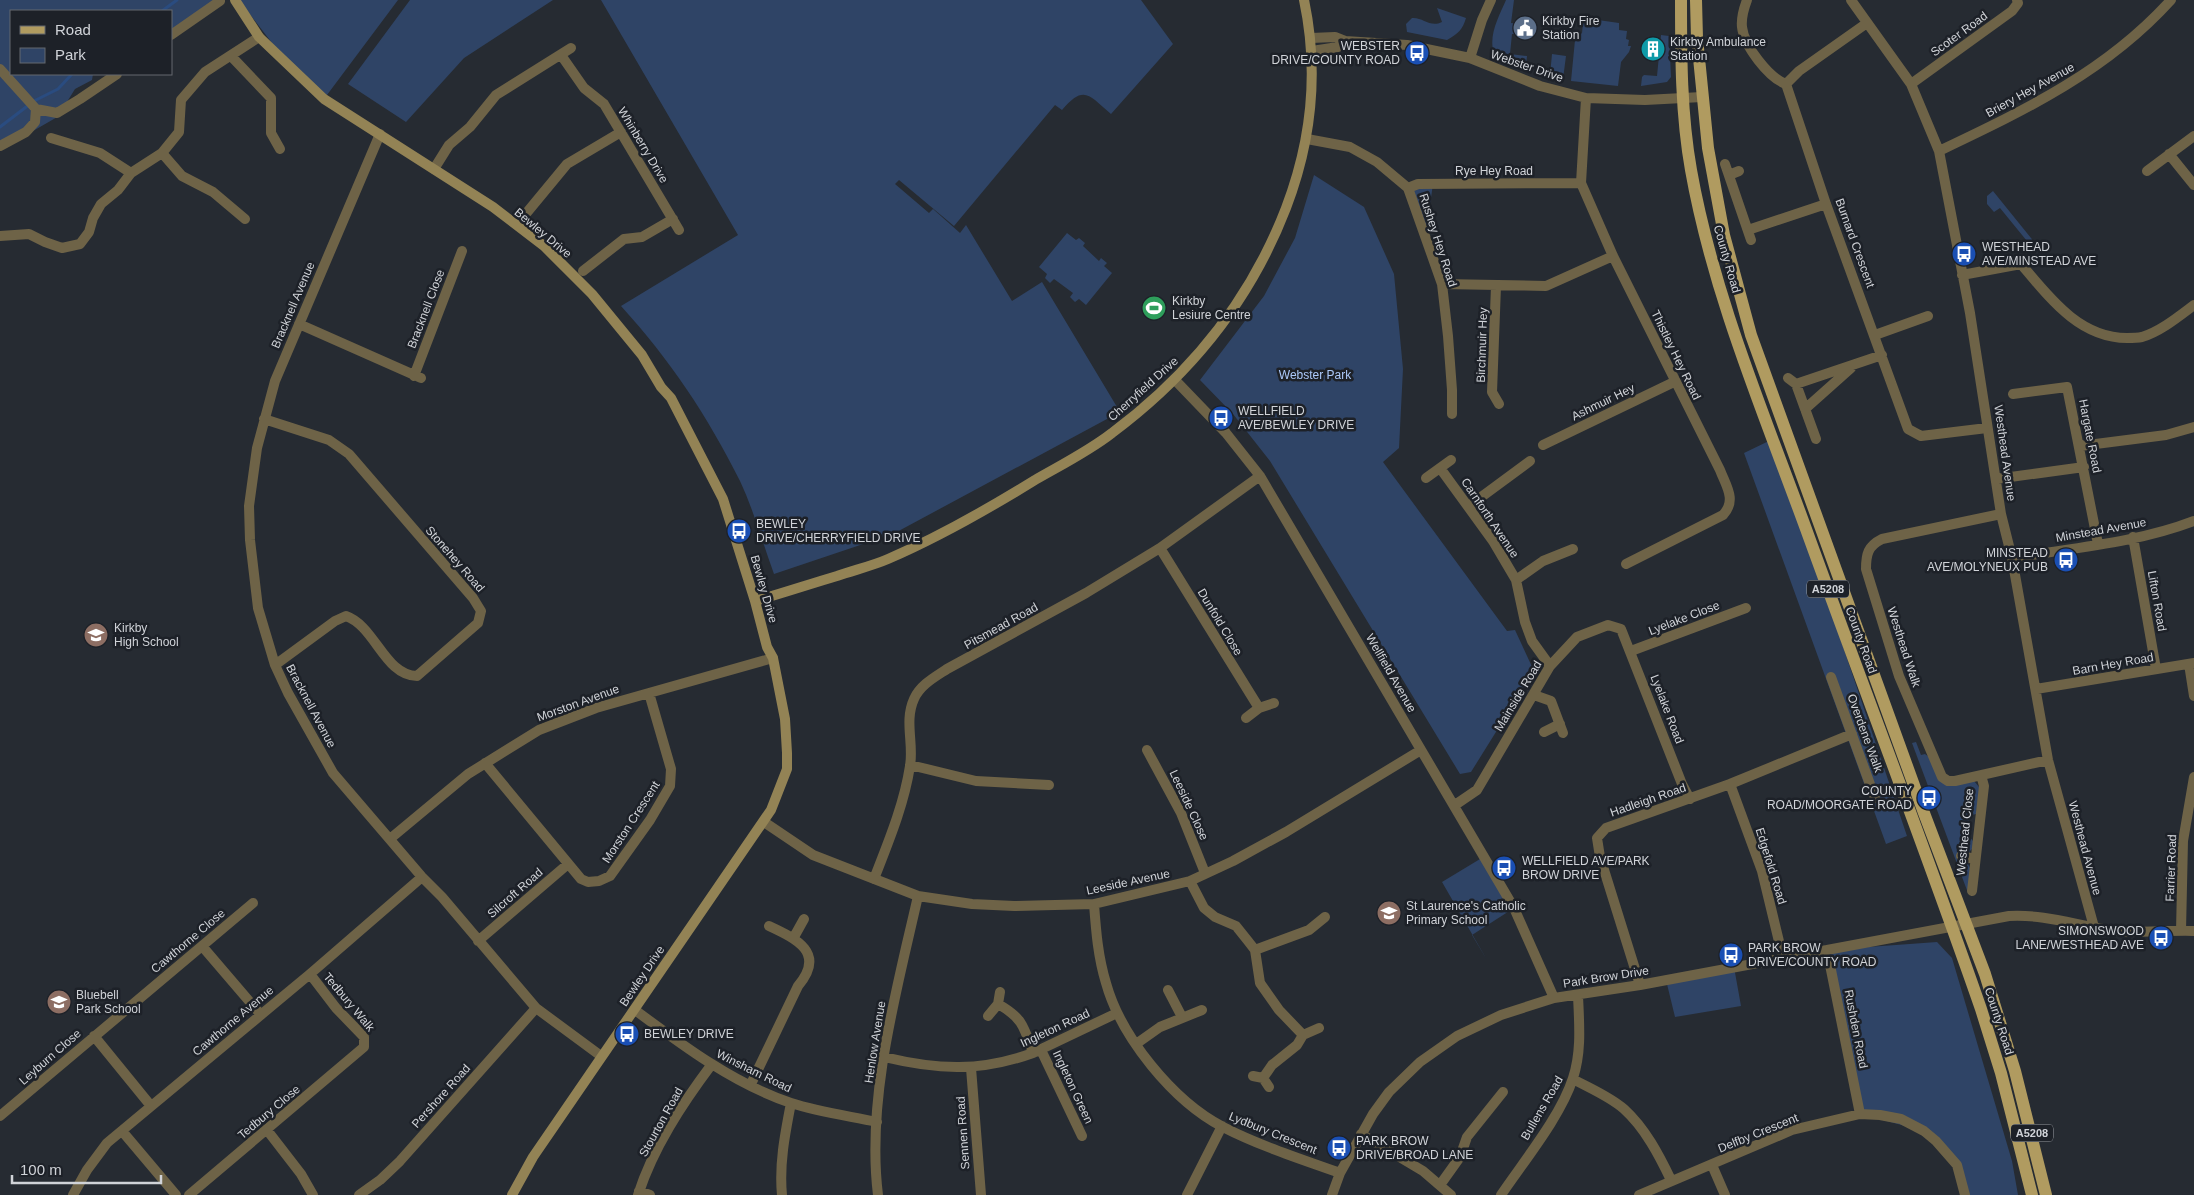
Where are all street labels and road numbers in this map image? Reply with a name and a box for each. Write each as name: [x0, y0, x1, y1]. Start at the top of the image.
street label: Scoter Road: [1928, 9, 1990, 59]
street label: Webster Drive: [1489, 47, 1565, 85]
street label: Briery Hey Avenue: [1983, 60, 2077, 120]
street label: Whinberry Drive: [615, 105, 671, 186]
street label: Rye Hey Road: [1455, 164, 1533, 178]
street label: Rushey Hey Road: [1416, 192, 1460, 288]
street label: Burnard Crescent: [1832, 196, 1878, 290]
street label: Bewley Drive: [512, 205, 575, 261]
street label: County Road: [1711, 223, 1743, 295]
street label: Bracknell Avenue: [268, 259, 318, 350]
street label: Bracknell Close: [405, 267, 448, 350]
street label: Birchmuir Hey: [1474, 307, 1490, 383]
street label: Thistley Hey Road: [1648, 308, 1704, 402]
street label: Cherryfield Drive: [1105, 354, 1181, 424]
street label: Ashmuir Hey: [1569, 381, 1637, 423]
street label: Hargate Road: [2076, 398, 2104, 474]
street label: Westhead Avenue: [1991, 404, 2019, 502]
street label: Carnforth Avenue: [1458, 475, 1522, 561]
street label: Minstead Avenue: [2055, 515, 2148, 545]
street label: Stonehey Road: [423, 523, 487, 595]
street label: Bewley Drive: [748, 553, 780, 625]
street label: Lifton Road: [2145, 570, 2169, 632]
road number: A5208: [1807, 580, 1849, 598]
street label: Dunfold Close: [1195, 586, 1246, 658]
street label: Lyelake Close: [1647, 598, 1722, 638]
street label: Pitsmead Road: [962, 600, 1040, 652]
street label: County Road: [1842, 605, 1880, 675]
street label: Westhead Walk: [1884, 605, 1924, 690]
street label: Wellfield Avenue: [1363, 631, 1419, 715]
street label: Barn Hey Road: [2071, 650, 2155, 678]
street label: Mainside Road: [1491, 658, 1545, 734]
street label: Bracknell Avenue: [283, 662, 339, 750]
street label: Lyelake Road: [1647, 672, 1687, 746]
street label: Morston Avenue: [535, 682, 621, 724]
street label: Overdene Walk: [1844, 692, 1886, 775]
street label: Leeside Close: [1167, 768, 1212, 843]
street label: Morston Crescent: [599, 778, 663, 866]
street label: Hadleigh Road: [1608, 780, 1688, 820]
street label: Westhead Close: [1953, 787, 1977, 876]
street label: Westhead Avenue: [2066, 799, 2104, 897]
street label: Edgefold Road: [1753, 826, 1789, 906]
street label: Farrier Road: [2163, 834, 2179, 902]
street label: Silcroft Road: [484, 865, 546, 921]
street label: Leeside Avenue: [1085, 866, 1171, 898]
street label: Cawthorne Close: [148, 906, 228, 976]
street label: Bewley Drive: [617, 943, 668, 1009]
street label: Park Brow Drive: [1562, 963, 1650, 991]
street label: Tedbury Walk: [320, 970, 378, 1035]
street label: Cawthorne Avenue: [190, 983, 277, 1059]
street label: County Road: [1982, 986, 2016, 1056]
street label: Rushden Road: [1841, 988, 1871, 1070]
street label: Henlow Avenue: [862, 1000, 888, 1084]
street label: Ingleton Road: [1018, 1006, 1092, 1050]
street label: Leyburn Close: [16, 1026, 84, 1088]
street label: Winsham Road: [714, 1047, 794, 1095]
street label: Ingleton Green: [1050, 1048, 1096, 1126]
street label: Pershore Road: [409, 1061, 473, 1131]
street label: Bullens Road: [1518, 1074, 1566, 1142]
street label: Tedbury Close: [235, 1082, 303, 1142]
street label: Stourton Road: [636, 1085, 686, 1159]
street label: Sennen Road: [953, 1096, 973, 1170]
street label: Lydbury Crescent: [1227, 1109, 1320, 1157]
street label: Delfby Crescent: [1716, 1110, 1801, 1155]
road number: A5208: [2011, 1124, 2053, 1142]

